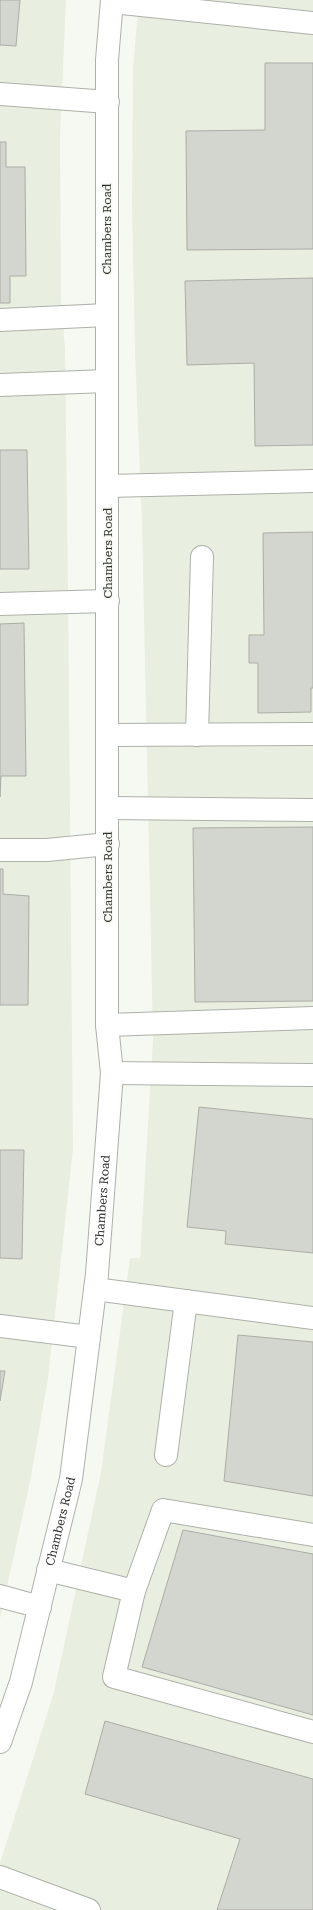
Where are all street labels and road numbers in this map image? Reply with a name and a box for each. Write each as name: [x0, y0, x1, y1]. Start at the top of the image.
street label: Chambers Road: [100, 183, 114, 275]
street label: Chambers Road: [101, 507, 115, 599]
street label: Chambers Road: [101, 831, 115, 923]
street label: Chambers Road: [92, 1154, 113, 1246]
street label: Chambers Road: [43, 1475, 78, 1567]

